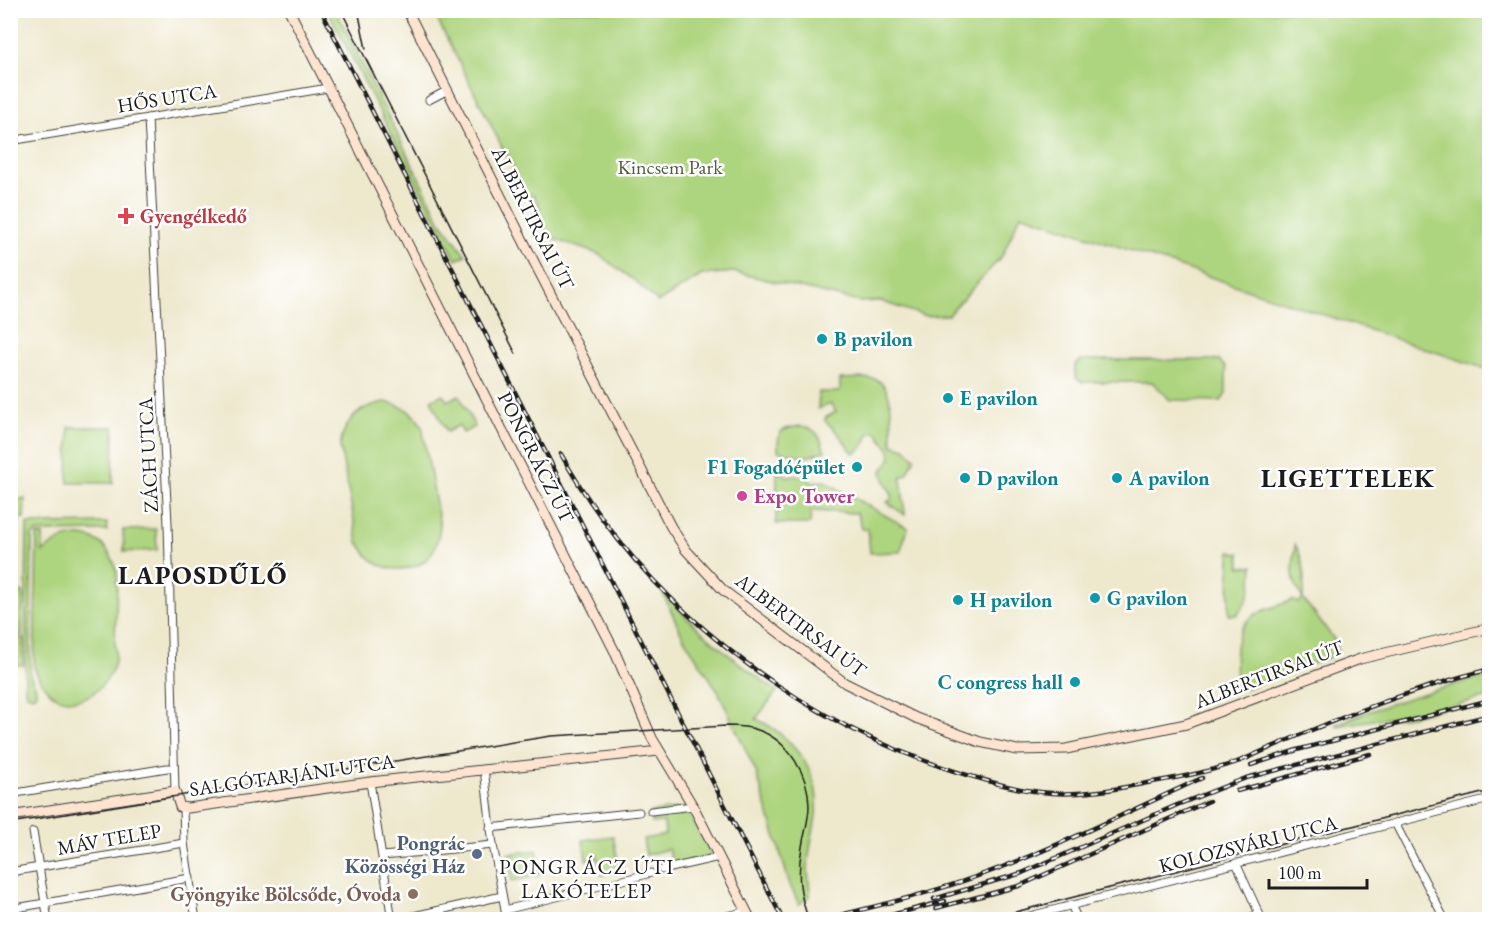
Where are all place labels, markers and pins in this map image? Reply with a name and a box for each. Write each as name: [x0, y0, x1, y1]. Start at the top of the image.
place label: Gyengélkedő: [140, 203, 247, 229]
marker: Gyengélkedő: [117, 207, 135, 225]
place label: B pavilon: [834, 326, 913, 352]
marker: B pavilon: [815, 332, 829, 346]
place label: E pavilon: [960, 385, 1038, 411]
marker: E pavilon: [941, 391, 955, 405]
place label: F1 Fogadóépület: [707, 454, 845, 480]
marker: F1 Fogadóépület: [850, 460, 864, 474]
place label: D pavilon: [977, 465, 1059, 491]
place label: A pavilon: [1128, 465, 1210, 491]
marker: D pavilon: [958, 471, 972, 485]
marker: A pavilon: [1110, 471, 1124, 485]
place label: Expo Tower: [754, 483, 855, 509]
marker: Expo Tower: [735, 489, 749, 503]
place label: G pavilon: [1107, 585, 1188, 611]
place label: H pavilon: [970, 587, 1052, 613]
marker: G pavilon: [1088, 591, 1102, 605]
marker: H pavilon: [951, 593, 965, 607]
place label: C congress hall: [938, 669, 1063, 695]
marker: C congress hall: [1068, 675, 1082, 689]
place label: Pongrác Közösségi Ház: [345, 830, 465, 879]
marker: Pongrác Közösségi Ház: [470, 847, 484, 861]
place label: Gyöngyike Bölcsőde, Óvoda: [171, 881, 401, 907]
marker: Gyöngyike Bölcsőde, Óvoda: [406, 887, 420, 901]

